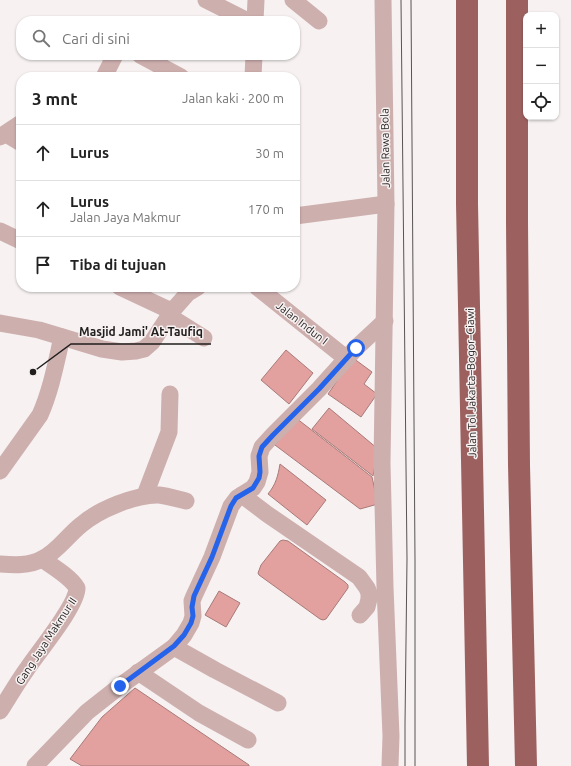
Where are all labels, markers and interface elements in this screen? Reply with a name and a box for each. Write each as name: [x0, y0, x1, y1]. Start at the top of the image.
map controls: [523, 12, 559, 120]
button: +: [523, 12, 559, 48]
search box: [16, 16, 300, 60]
icon: search: [30, 27, 52, 49]
text: Cari di sini: [62, 30, 130, 47]
button: −: [523, 48, 559, 84]
button: locate: [523, 84, 559, 120]
text: 3 mnt: [32, 89, 78, 108]
text: Jalan kaki · 200 m: [182, 91, 284, 105]
street label: Jalan Rawa Bola: [378, 108, 392, 188]
icon: ahead: [32, 142, 54, 164]
text: Lurus: [70, 144, 109, 161]
text: 30 m: [255, 146, 284, 160]
text: Lurus: [70, 193, 109, 210]
icon: ahead: [32, 198, 54, 220]
text: 170 m: [248, 202, 284, 216]
text: Jalan Jaya Makmur: [70, 210, 181, 224]
icon: arrive: [32, 254, 54, 276]
text: Tiba di tujuan: [70, 256, 166, 273]
street label: Jalan Indun I: [274, 299, 330, 347]
street label: Jalan Tol Jakarta–Bogor–Ciawi: [464, 308, 478, 458]
callout: Masjid Jami' At-Taufiq: [71, 320, 211, 344]
text: Masjid Jami' At-Taufiq: [79, 325, 203, 338]
route start: [347, 339, 365, 357]
street label: Gang Jaya Makmur II: [13, 595, 79, 687]
route end: [111, 677, 129, 695]

